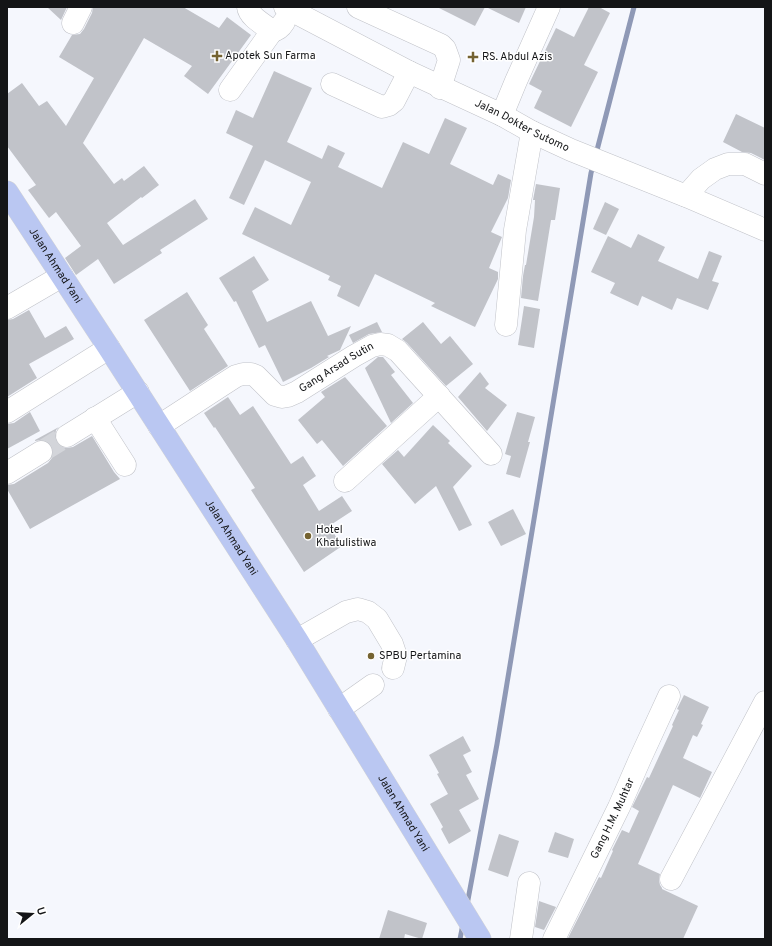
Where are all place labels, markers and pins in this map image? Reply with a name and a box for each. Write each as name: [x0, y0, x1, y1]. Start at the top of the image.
place label: Apotek Sun Farma: [225, 49, 316, 63]
place label: RS. Abdul Azis: [482, 50, 552, 64]
marker: Apotek Sun Farma: [212, 51, 222, 61]
marker: RS. Abdul Azis: [467, 51, 479, 63]
place label: Hotel Khatulistiwa: [316, 523, 376, 550]
marker: Hotel Khatulistiwa: [303, 531, 313, 541]
place label: SPBU Pertamina: [379, 649, 462, 663]
marker: SPBU Pertamina: [366, 651, 376, 661]

